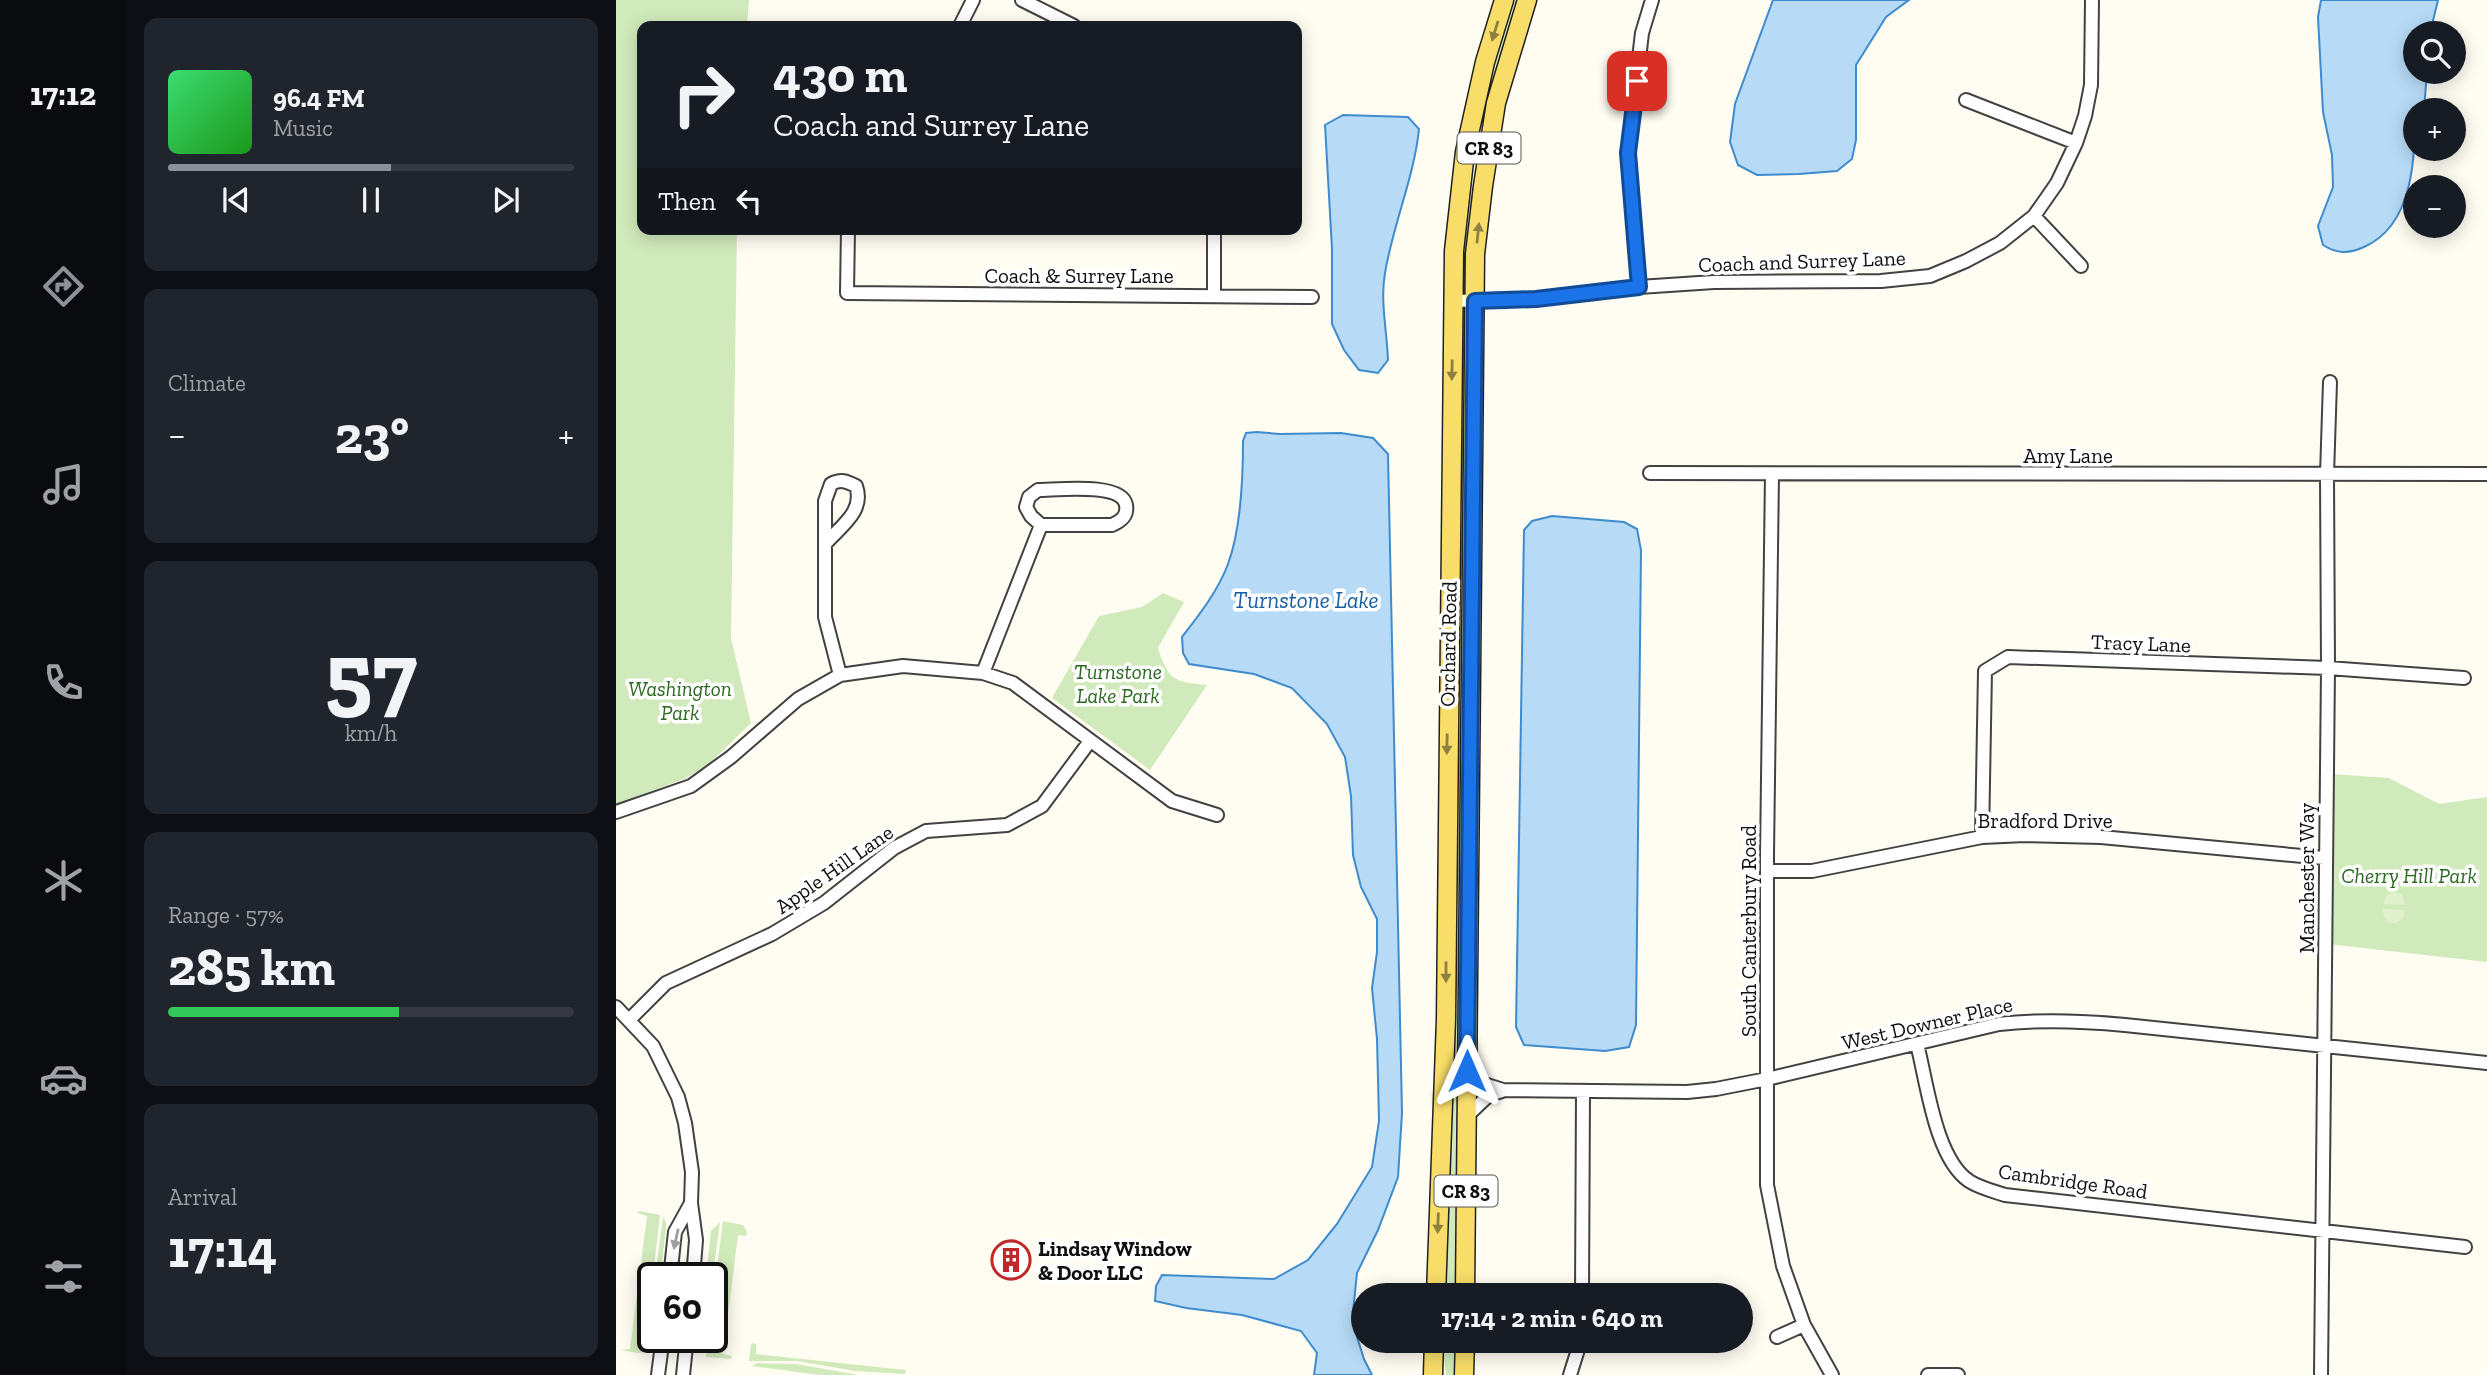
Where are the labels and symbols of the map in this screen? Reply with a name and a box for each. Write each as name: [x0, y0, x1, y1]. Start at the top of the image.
one-way arrow: [1489, 20, 1499, 41]
pin: [1607, 51, 1667, 111]
road number: CR 83: [1458, 132, 1520, 164]
one-way arrow: [1472, 222, 1483, 244]
street label: Coach and Surrey Lane: [1698, 245, 1906, 277]
street label: Coach & Surrey Lane: [984, 263, 1174, 288]
one-way arrow: [1446, 359, 1458, 381]
street label: Amy Lane: [2023, 443, 2113, 468]
street label: Orchard Road: [1434, 580, 1462, 707]
water label: Turnstone Lake: [1233, 586, 1379, 614]
street label: Tracy Lane: [2091, 629, 2191, 657]
park label: Turnstone Lake Park: [1074, 659, 1162, 708]
park label: Washington Park: [628, 676, 732, 725]
one-way arrow: [1441, 733, 1453, 755]
street label: Manchester Way: [2294, 803, 2319, 953]
street label: Bradford Drive: [1977, 808, 2113, 833]
street label: Apple Hill Lane: [770, 819, 898, 919]
street label: South Canterbury Road: [1736, 825, 1761, 1037]
park label: Cherry Hill Park: [2341, 863, 2477, 888]
one-way arrow: [1440, 961, 1452, 983]
street label: West Downer Place: [1839, 991, 2015, 1055]
position arrow: [1430, 1034, 1504, 1108]
street label: Cambridge Road: [1997, 1158, 2150, 1204]
road number: CR 83: [1434, 1176, 1498, 1206]
one-way arrow: [1432, 1213, 1444, 1235]
one-way arrow: [670, 1228, 681, 1250]
place label: Lindsay Window & Door LLC: [1038, 1236, 1192, 1285]
building icon: Lindsay Window & Door LLC: [990, 1239, 1032, 1281]
speed limit sign: 60: [637, 1262, 728, 1353]

